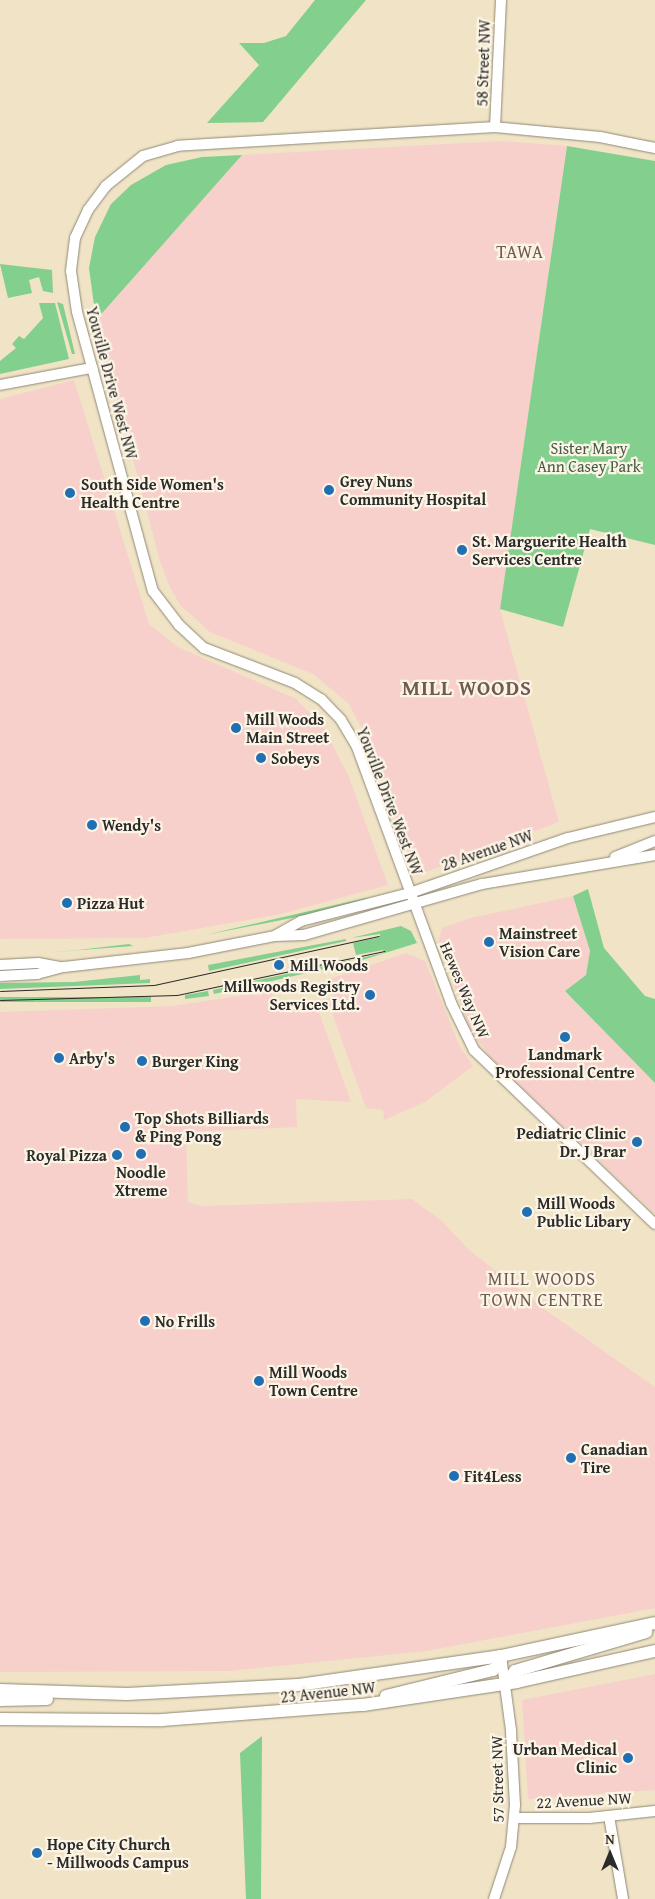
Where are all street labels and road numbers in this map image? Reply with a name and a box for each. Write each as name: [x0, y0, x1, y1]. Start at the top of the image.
street label: 58 Street NW: [472, 19, 494, 107]
street label: Youville Drive West NW: [82, 304, 142, 462]
street label: Youville Drive West NW: [353, 724, 427, 878]
street label: 28 Avenue NW: [439, 825, 535, 875]
street label: Hewes Way NW: [436, 939, 494, 1041]
street label: 23 Avenue NW: [279, 1677, 377, 1707]
street label: 57 Street NW: [487, 1735, 507, 1823]
street label: 22 Avenue NW: [536, 1788, 632, 1812]

